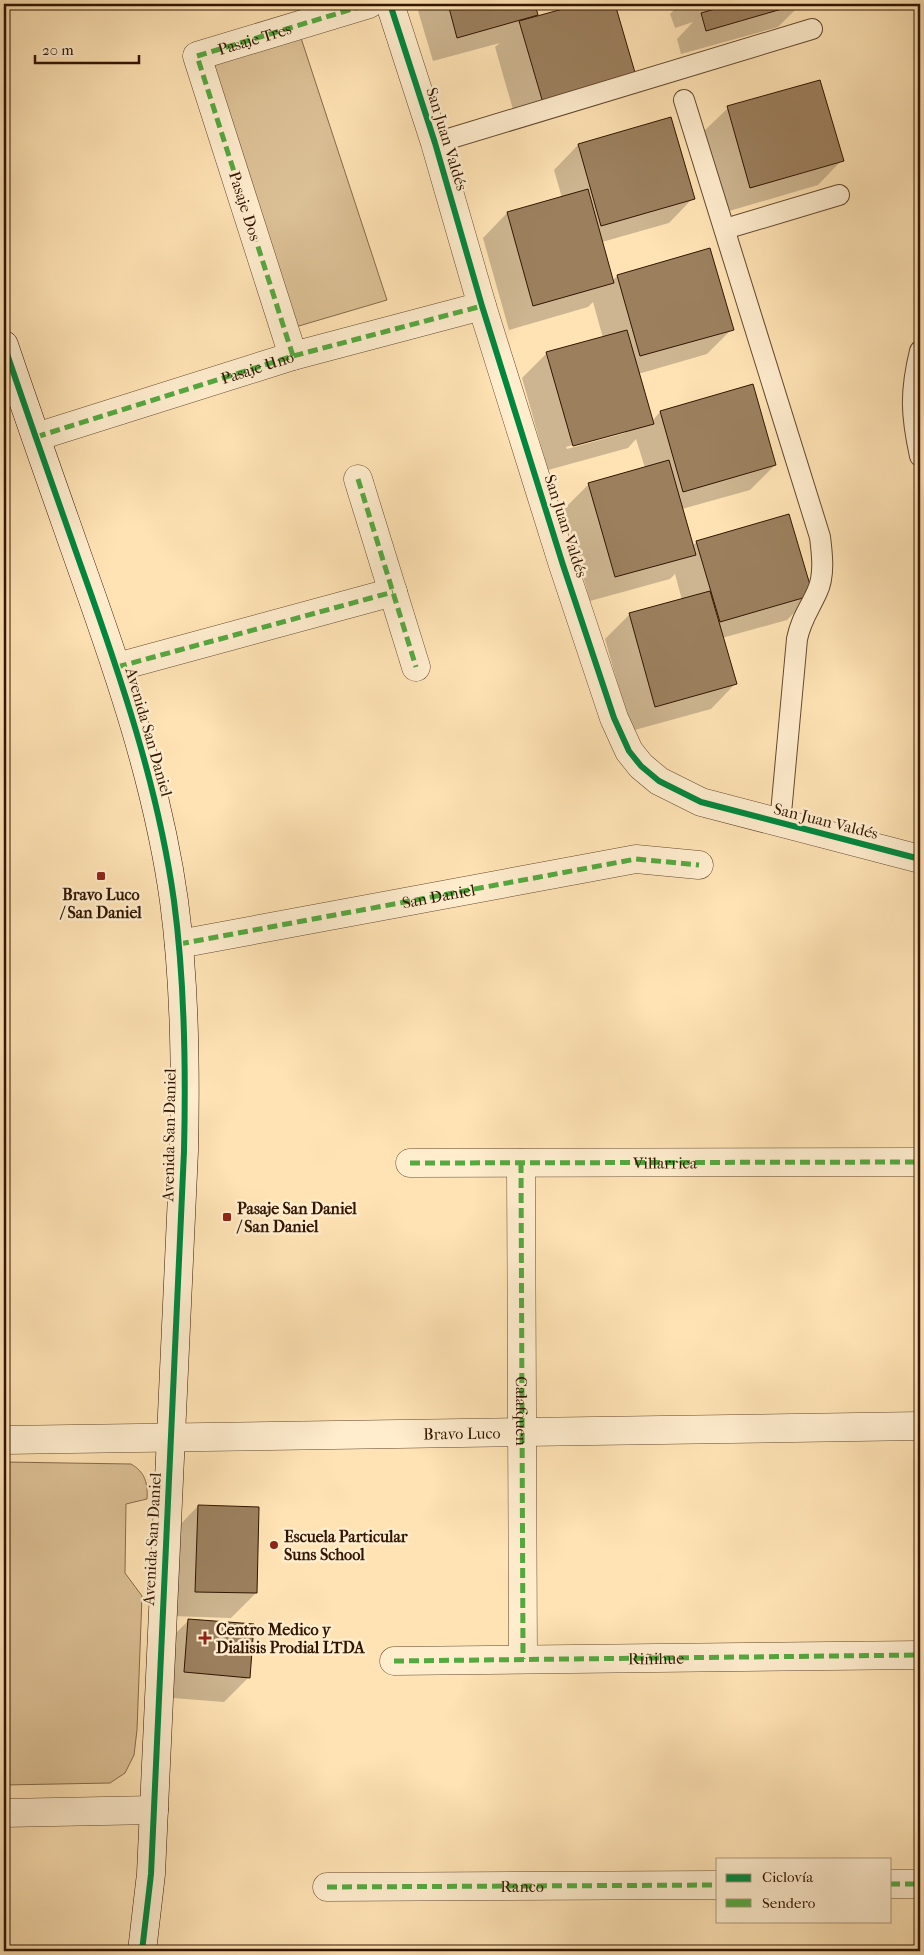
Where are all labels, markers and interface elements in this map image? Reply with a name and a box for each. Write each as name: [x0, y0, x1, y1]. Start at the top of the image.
street label: Pasaje Tres: [215, 19, 294, 59]
scale bar: [35, 32, 139, 64]
text: 20 m: [42, 41, 74, 59]
street label: San Juan Valdés: [422, 85, 472, 193]
street label: Pasaje Dos: [225, 169, 265, 243]
street label: Pasaje Uno: [218, 347, 296, 388]
street label: San Juan Valdés: [540, 472, 592, 580]
street label: Avenida San Daniel: [121, 664, 177, 799]
street label: San Juan Valdés: [772, 799, 880, 843]
marker: Bravo Luco / San Daniel: [95, 870, 107, 882]
street label: San Daniel: [400, 879, 477, 912]
place label: Bravo Luco / San Daniel: [59, 885, 142, 922]
street label: Avenida San Daniel: [158, 1068, 180, 1203]
street label: Villarrica: [632, 1153, 698, 1172]
place label: Pasaje San Daniel / San Daniel: [236, 1199, 357, 1236]
marker: Pasaje San Daniel / San Daniel: [221, 1211, 233, 1223]
street label: Calafquen: [512, 1376, 532, 1447]
street label: Bravo Luco: [423, 1423, 501, 1443]
street label: Avenida San Daniel: [139, 1471, 165, 1607]
place label: Escuela Particular Suns School: [284, 1527, 409, 1564]
marker: Escuela Particular Suns School: [268, 1539, 280, 1551]
place label: Centro Medico y Dialisis Prodial LTDA: [216, 1620, 365, 1657]
marker: Centro Medico y Dialisis Prodial LTDA: [198, 1631, 212, 1645]
street label: Riñihue: [628, 1648, 684, 1668]
legend: [716, 1858, 892, 1922]
text: Ciclovía: [762, 1868, 814, 1886]
street label: Ranco: [500, 1876, 544, 1896]
text: Sendero: [762, 1894, 816, 1912]

